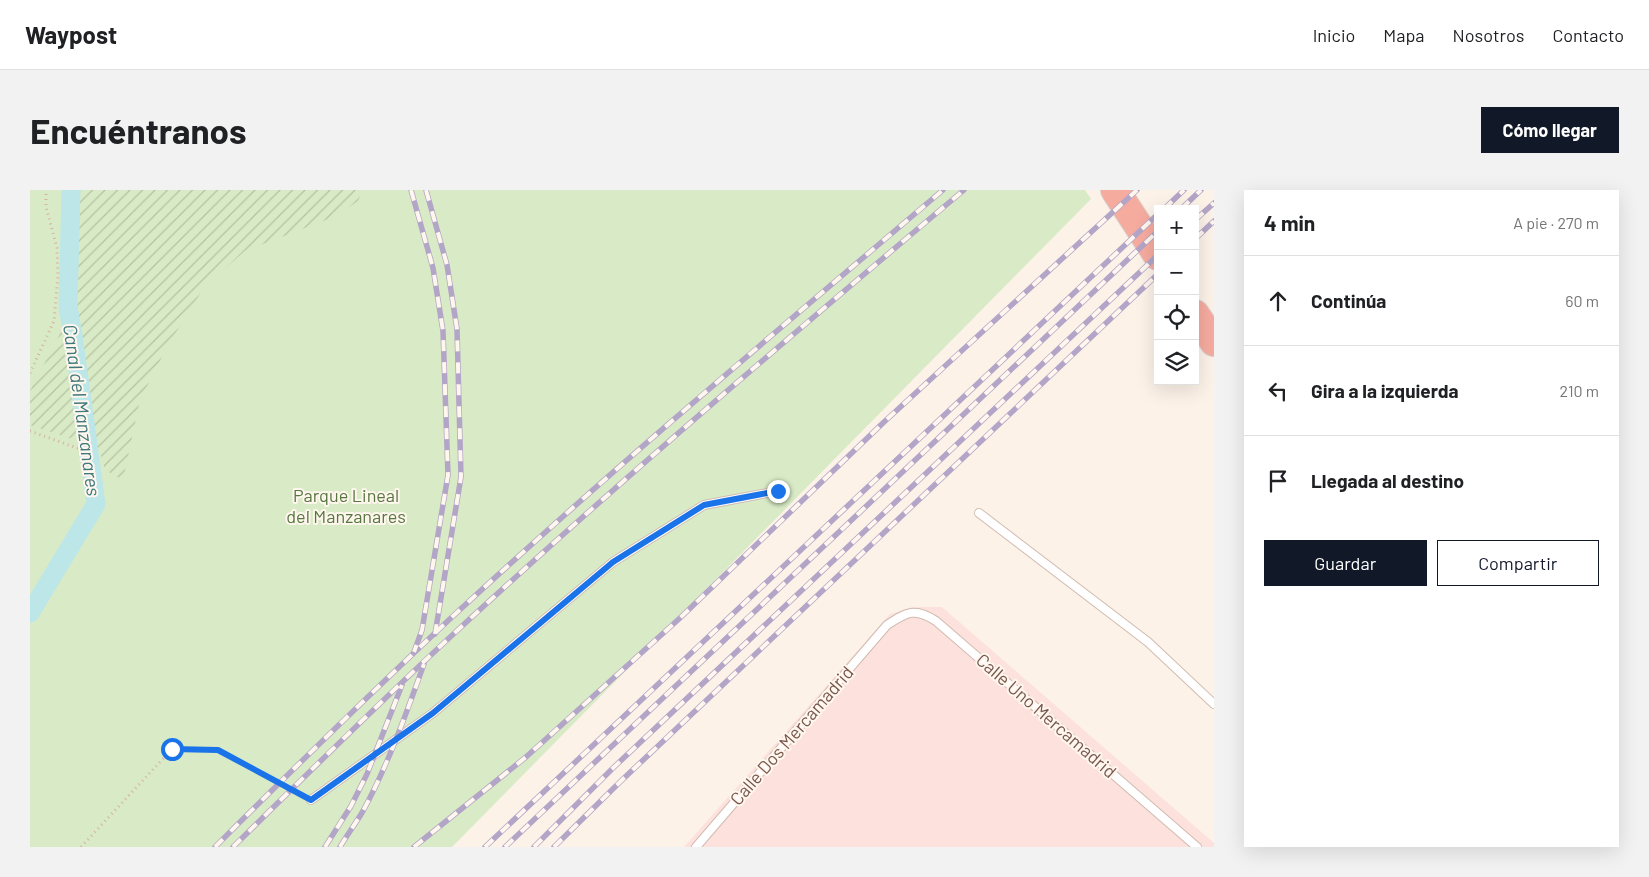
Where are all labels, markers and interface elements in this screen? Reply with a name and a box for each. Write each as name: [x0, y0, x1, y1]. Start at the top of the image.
text: Waypost: [25, 20, 117, 49]
text: Inicio: [1313, 24, 1355, 46]
text: Mapa: [1383, 24, 1425, 46]
text: Nosotros: [1453, 24, 1524, 46]
text: Contacto: [1552, 24, 1624, 46]
button: Cómo llegar: [1481, 107, 1619, 153]
text: Encuéntranos: [30, 109, 247, 151]
map controls: [1154, 205, 1199, 385]
button: +: [1154, 205, 1199, 250]
text: 4 min: [1264, 210, 1315, 235]
text: A pie · 270 m: [1513, 213, 1599, 232]
button: −: [1154, 250, 1199, 295]
icon: ahead: [1264, 287, 1292, 315]
text: Continúa: [1311, 289, 1386, 312]
text: 60 m: [1565, 291, 1599, 310]
button: locate: [1154, 295, 1199, 340]
water label: Canal del Manzanares: [59, 323, 106, 497]
button: layers: [1154, 340, 1199, 385]
icon: left: [1264, 377, 1292, 405]
text: Gira a la izquierda: [1311, 379, 1459, 402]
text: 210 m: [1560, 381, 1599, 400]
icon: arrive: [1264, 467, 1292, 495]
text: Llegada al destino: [1311, 469, 1464, 492]
route end: [767, 480, 790, 503]
park label: Parque Lineal del Manzanares: [286, 484, 406, 527]
button: Guardar: [1264, 540, 1427, 586]
button: Compartir: [1437, 540, 1599, 586]
street label: Calle Uno Mercamadrid: [972, 648, 1121, 782]
street label: Calle Dos Mercamadrid: [725, 661, 858, 809]
route start: [161, 738, 184, 761]

